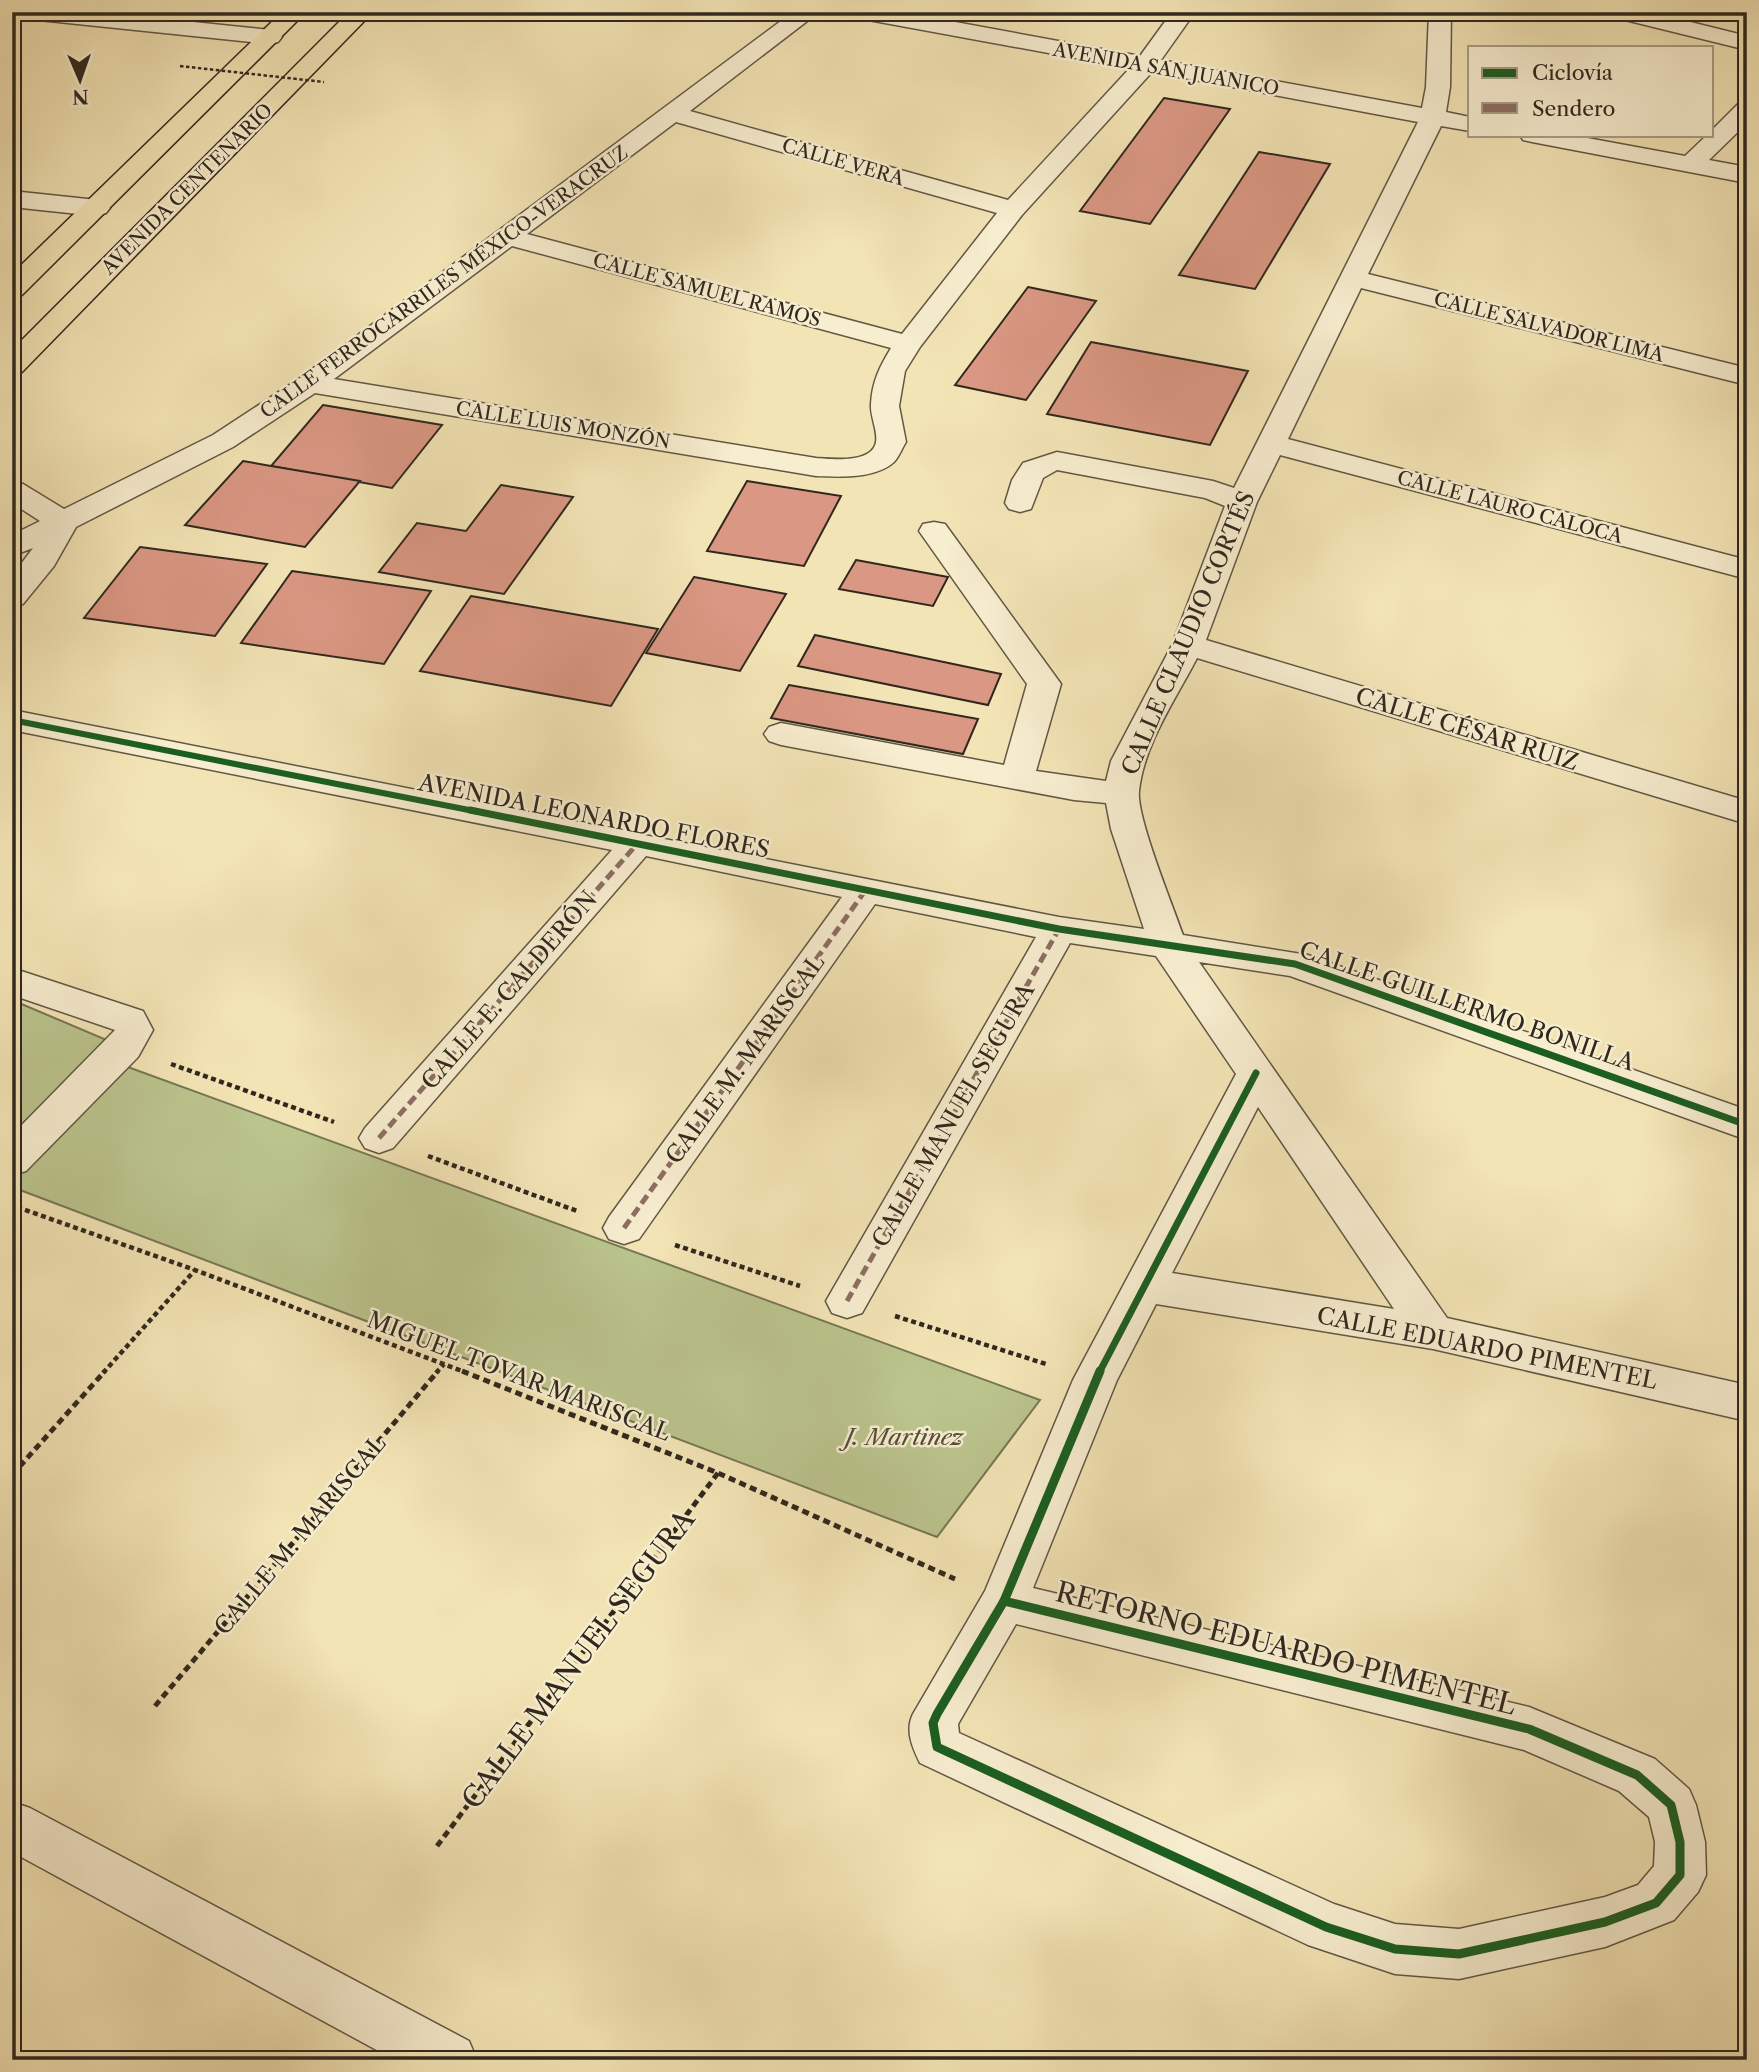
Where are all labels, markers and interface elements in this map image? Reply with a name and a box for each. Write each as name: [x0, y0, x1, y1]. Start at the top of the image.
street label: AVENIDA SAN JUANICO: [1050, 38, 1281, 100]
north arrow: [46, 46, 116, 116]
legend: [1468, 46, 1714, 136]
text: Ciclovía: [1532, 60, 1614, 85]
text: N: [72, 85, 89, 108]
text: Sendero: [1532, 96, 1616, 121]
street label: AVENIDA CENTENARIO: [96, 99, 277, 280]
street label: CALLE VERA: [779, 134, 908, 191]
street label: CALLE FERROCARRILES MÉXICO-VERACRUZ: [256, 141, 632, 423]
street label: CALLE SAMUEL RAMOS: [591, 248, 823, 332]
street label: CALLE SALVADOR LIMA: [1432, 287, 1667, 367]
street label: CALLE LUIS MONZÓN: [454, 397, 672, 453]
street label: CALLE LAURO CALOCA: [1395, 466, 1626, 548]
street label: CALLE CLAUDIO CORTÉS: [1115, 487, 1261, 779]
street label: CALLE CÉSAR RUIZ: [1352, 682, 1582, 776]
street label: AVENIDA LEONARDO FLORES: [415, 768, 772, 864]
street label: CALLE E. CALDERÓN: [415, 885, 603, 1095]
street label: CALLE GUILLERMO BONILLA: [1296, 935, 1639, 1077]
street label: CALLE M. MARISCAL: [660, 949, 830, 1169]
street label: CALLE MANUEL SEGURA: [866, 977, 1041, 1252]
street label: CALLE EDUARDO PIMENTEL: [1315, 1301, 1659, 1395]
street label: MIGUEL TOVAR MARISCAL: [363, 1305, 675, 1447]
park label: J. Martinez: [838, 1423, 965, 1451]
street label: CALLE M. MARISCAL: [208, 1430, 392, 1640]
street label: CALLE MANUEL SEGURA: [454, 1502, 702, 1815]
street label: RETORNO EDUARDO PIMENTEL: [1052, 1574, 1520, 1722]

